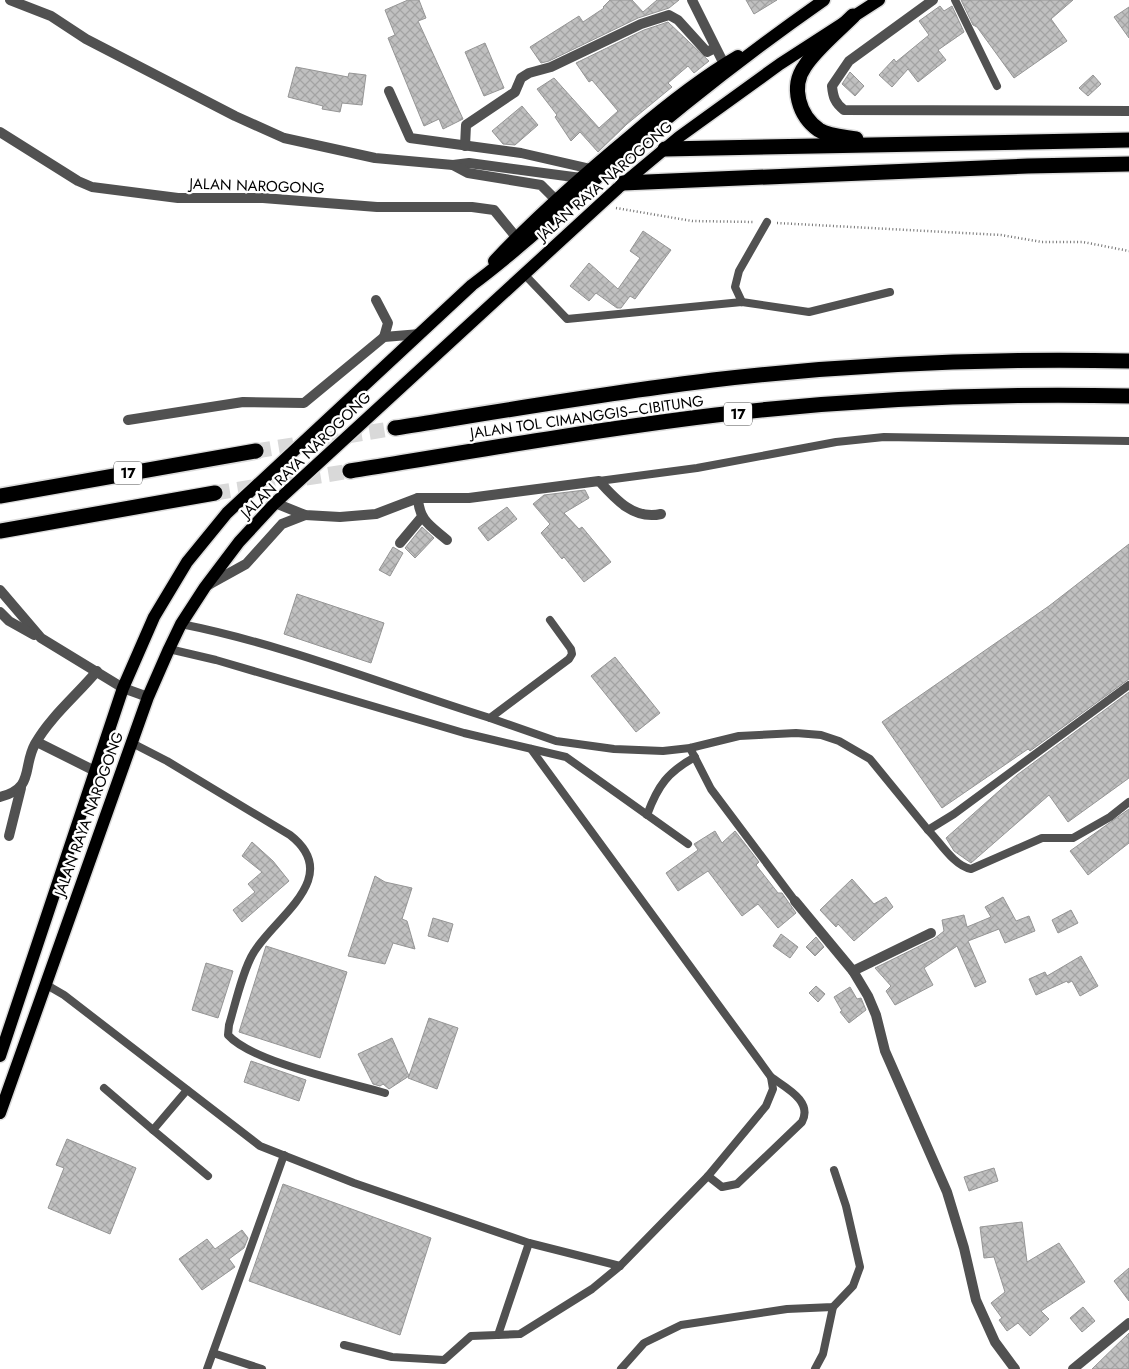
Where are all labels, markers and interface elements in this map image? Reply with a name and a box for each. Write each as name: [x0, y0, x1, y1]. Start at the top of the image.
street label: JALAN RAYA NAROGONG: [531, 116, 678, 248]
street label: JALAN NAROGONG: [187, 173, 325, 199]
street label: JALAN RAYA NAROGONG: [234, 387, 376, 525]
street label: JALAN TOL CIMANGGIS–CIBITUNG: [467, 390, 705, 445]
road number: 17: [724, 402, 752, 426]
road number: 17: [114, 462, 142, 484]
street label: JALAN RAYA NAROGONG: [48, 729, 129, 901]

